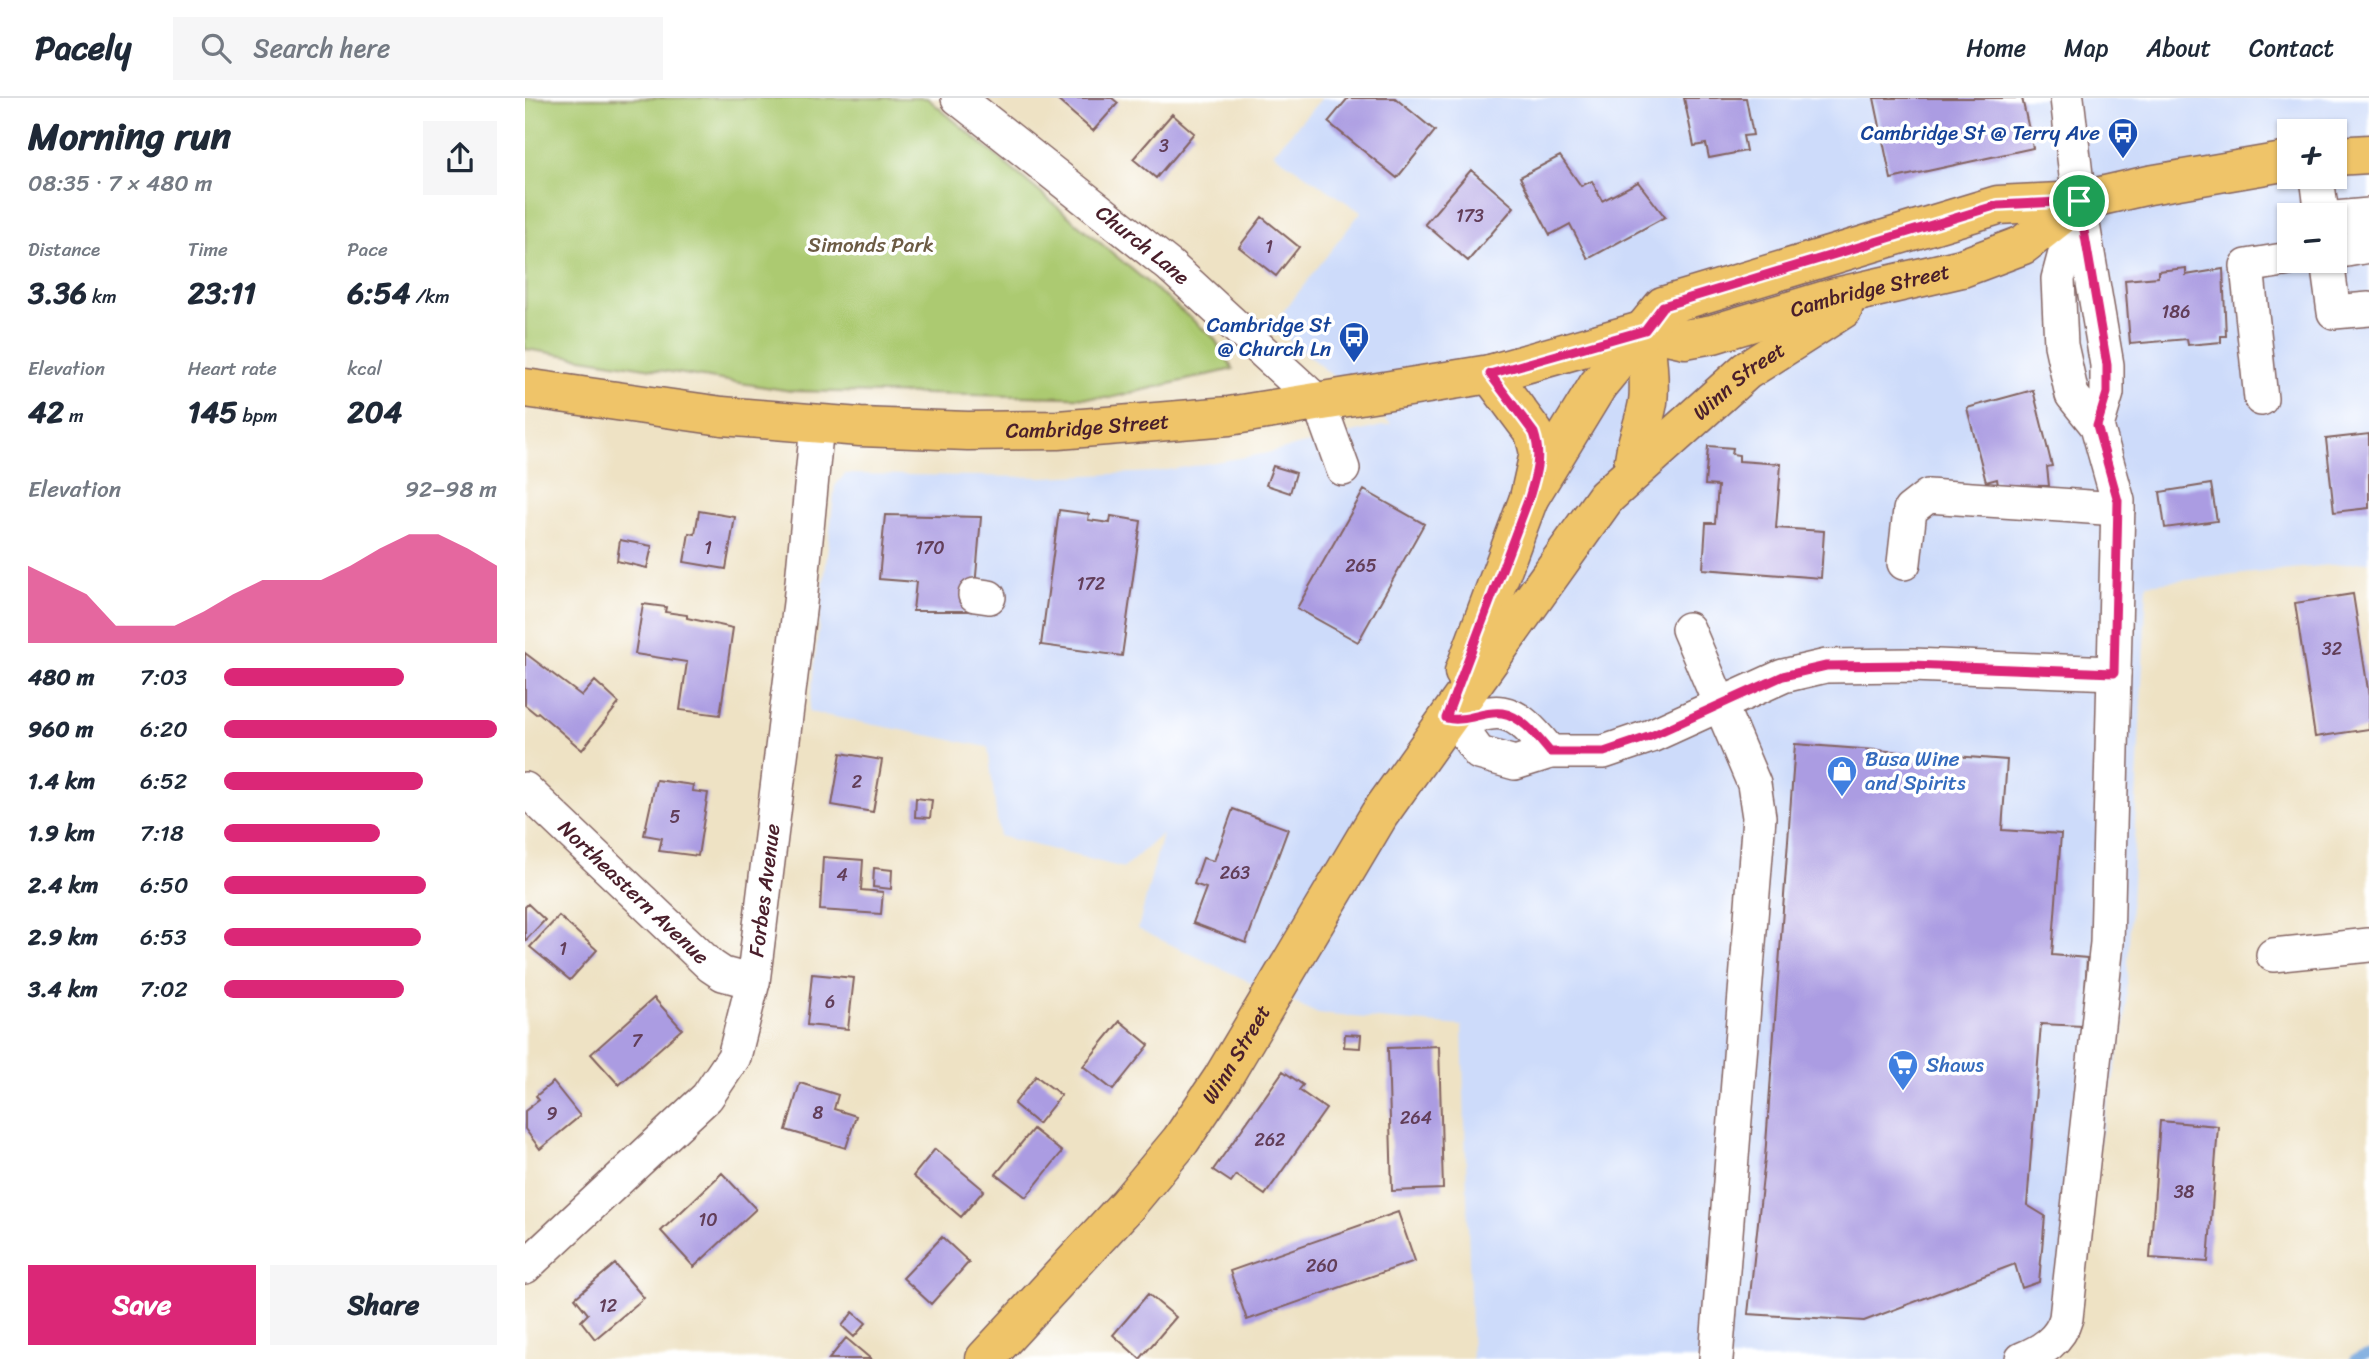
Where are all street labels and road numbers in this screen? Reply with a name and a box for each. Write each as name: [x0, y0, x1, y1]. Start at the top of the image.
street label: Church Lane: [1087, 195, 1199, 295]
street label: Cambridge Street: [1785, 252, 1954, 329]
street label: Winn Street: [1683, 331, 1793, 430]
street label: Cambridge Street: [1005, 402, 1171, 450]
street label: Northeastern Avenue: [549, 810, 719, 975]
street label: Forbes Avenue: [737, 821, 791, 959]
street label: Winn Street: [1191, 997, 1281, 1112]

